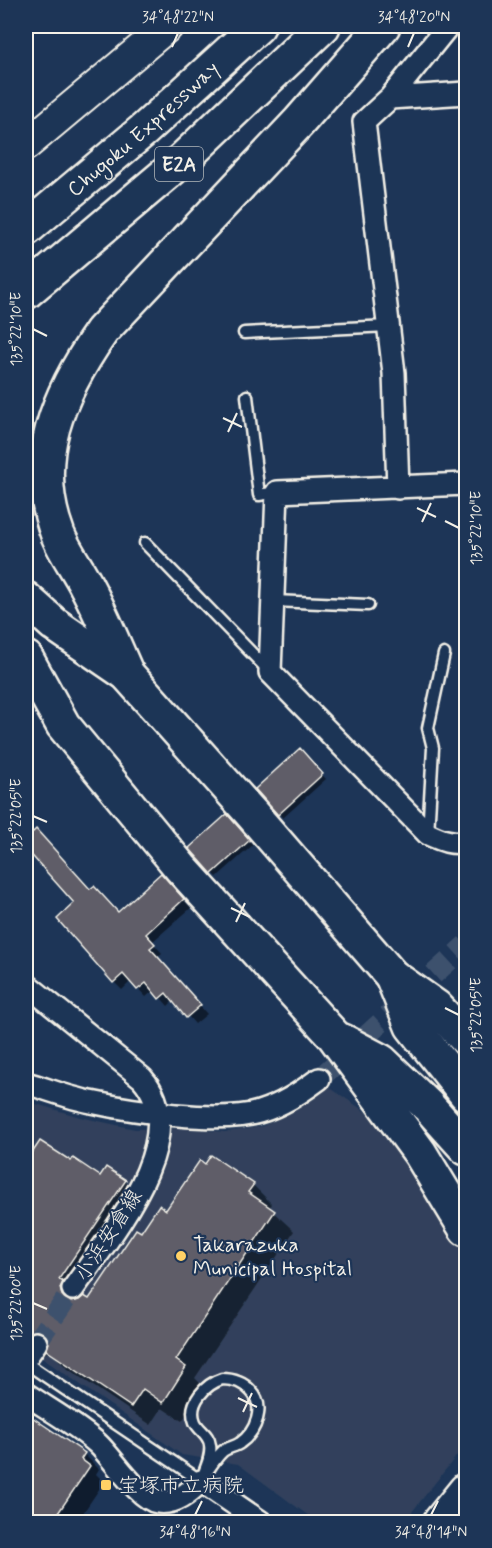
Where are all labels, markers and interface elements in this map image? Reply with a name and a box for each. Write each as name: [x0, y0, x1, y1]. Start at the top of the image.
text: 34°48'22"N: [142, 8, 214, 28]
text: 34°48'20"N: [378, 8, 450, 28]
street label: Chugoku Expressway: [62, 55, 225, 204]
road number: E2A: [155, 147, 203, 181]
text: 135°22'10"E: [7, 292, 27, 366]
text: 135°22'10"E: [467, 491, 487, 565]
text: 135°22'05"E: [7, 778, 27, 854]
text: 135°22'05"E: [467, 977, 487, 1053]
street label: 小浜安倉線: [69, 1184, 149, 1287]
place label: Takarazuka Municipal Hospital: [193, 1231, 352, 1283]
marker: Takarazuka Municipal Hospital: [174, 1249, 188, 1263]
text: 135°22'00"E: [7, 1265, 27, 1341]
place label: 宝塚市立病院: [118, 1472, 244, 1500]
marker: 宝塚市立病院: [99, 1478, 113, 1492]
text: 34°48'16"N: [159, 1523, 231, 1543]
text: 34°48'14"N: [395, 1523, 467, 1543]

